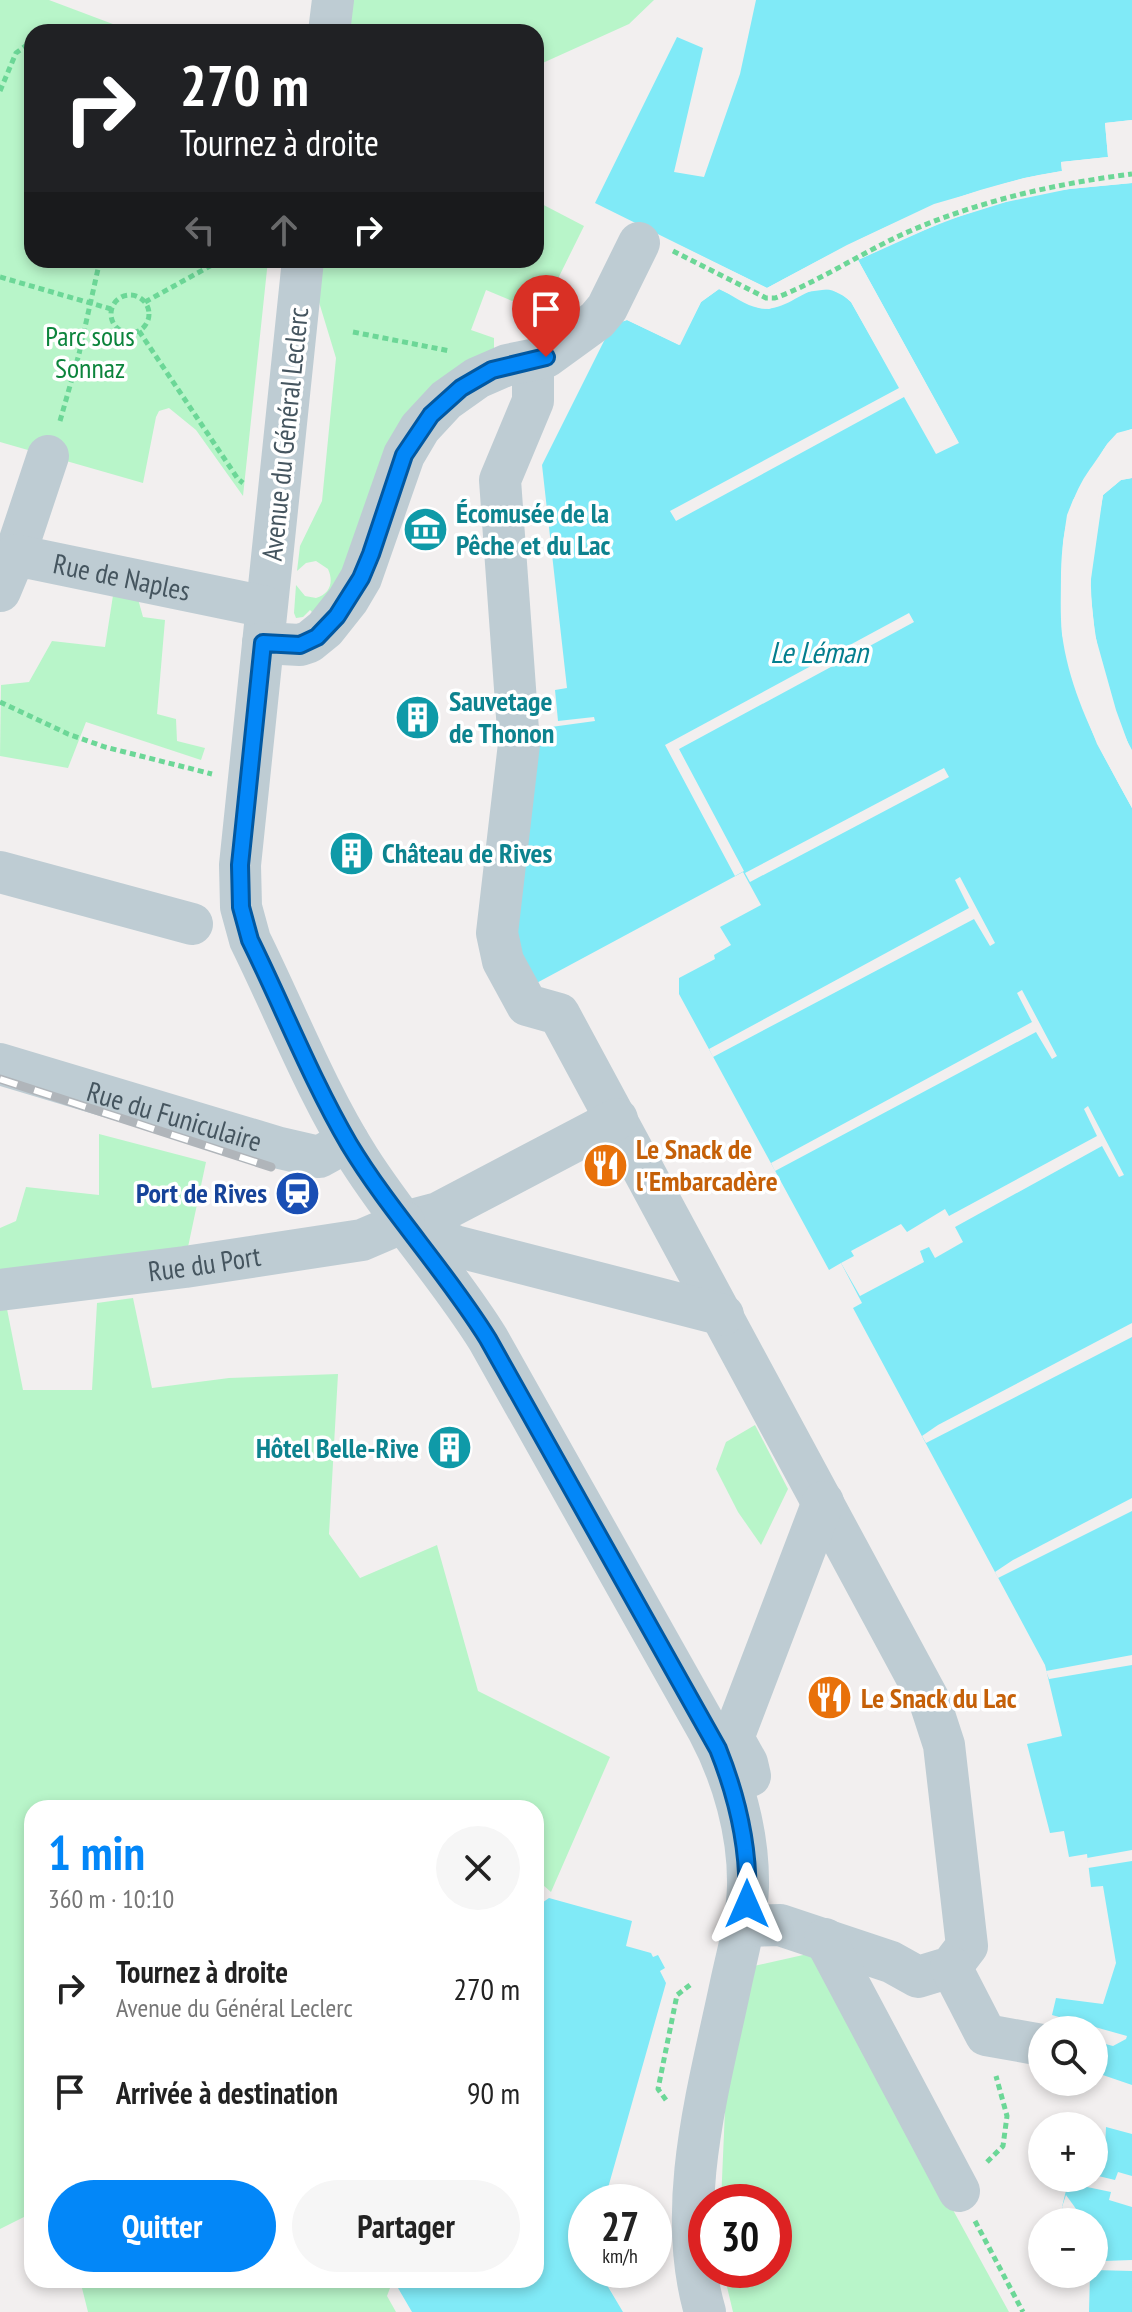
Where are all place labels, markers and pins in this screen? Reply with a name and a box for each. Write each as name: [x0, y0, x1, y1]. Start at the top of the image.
pin: [512, 275, 580, 357]
place label: Écomusée de la Pêche et du Lac: [456, 494, 611, 563]
museum icon: Écomusée de la Pêche et du Lac: [401, 505, 449, 553]
place label: Sauvetage de Thonon: [449, 682, 554, 751]
building icon: Sauvetage de Thonon: [394, 693, 442, 741]
building icon: Château de Rives: [327, 829, 375, 877]
place label: Château de Rives: [382, 834, 552, 871]
place label: Le Snack de l'Embarcadère: [636, 1130, 778, 1199]
restaurant icon: Le Snack de l'Embarcadère: [581, 1141, 629, 1189]
station icon: Port de Rives: [274, 1169, 322, 1217]
place label: Port de Rives: [136, 1174, 267, 1211]
building icon: Hôtel Belle-Rive: [426, 1424, 474, 1472]
place label: Hôtel Belle-Rive: [256, 1429, 419, 1466]
restaurant icon: Le Snack du Lac: [806, 1674, 854, 1722]
place label: Le Snack du Lac: [861, 1679, 1017, 1716]

